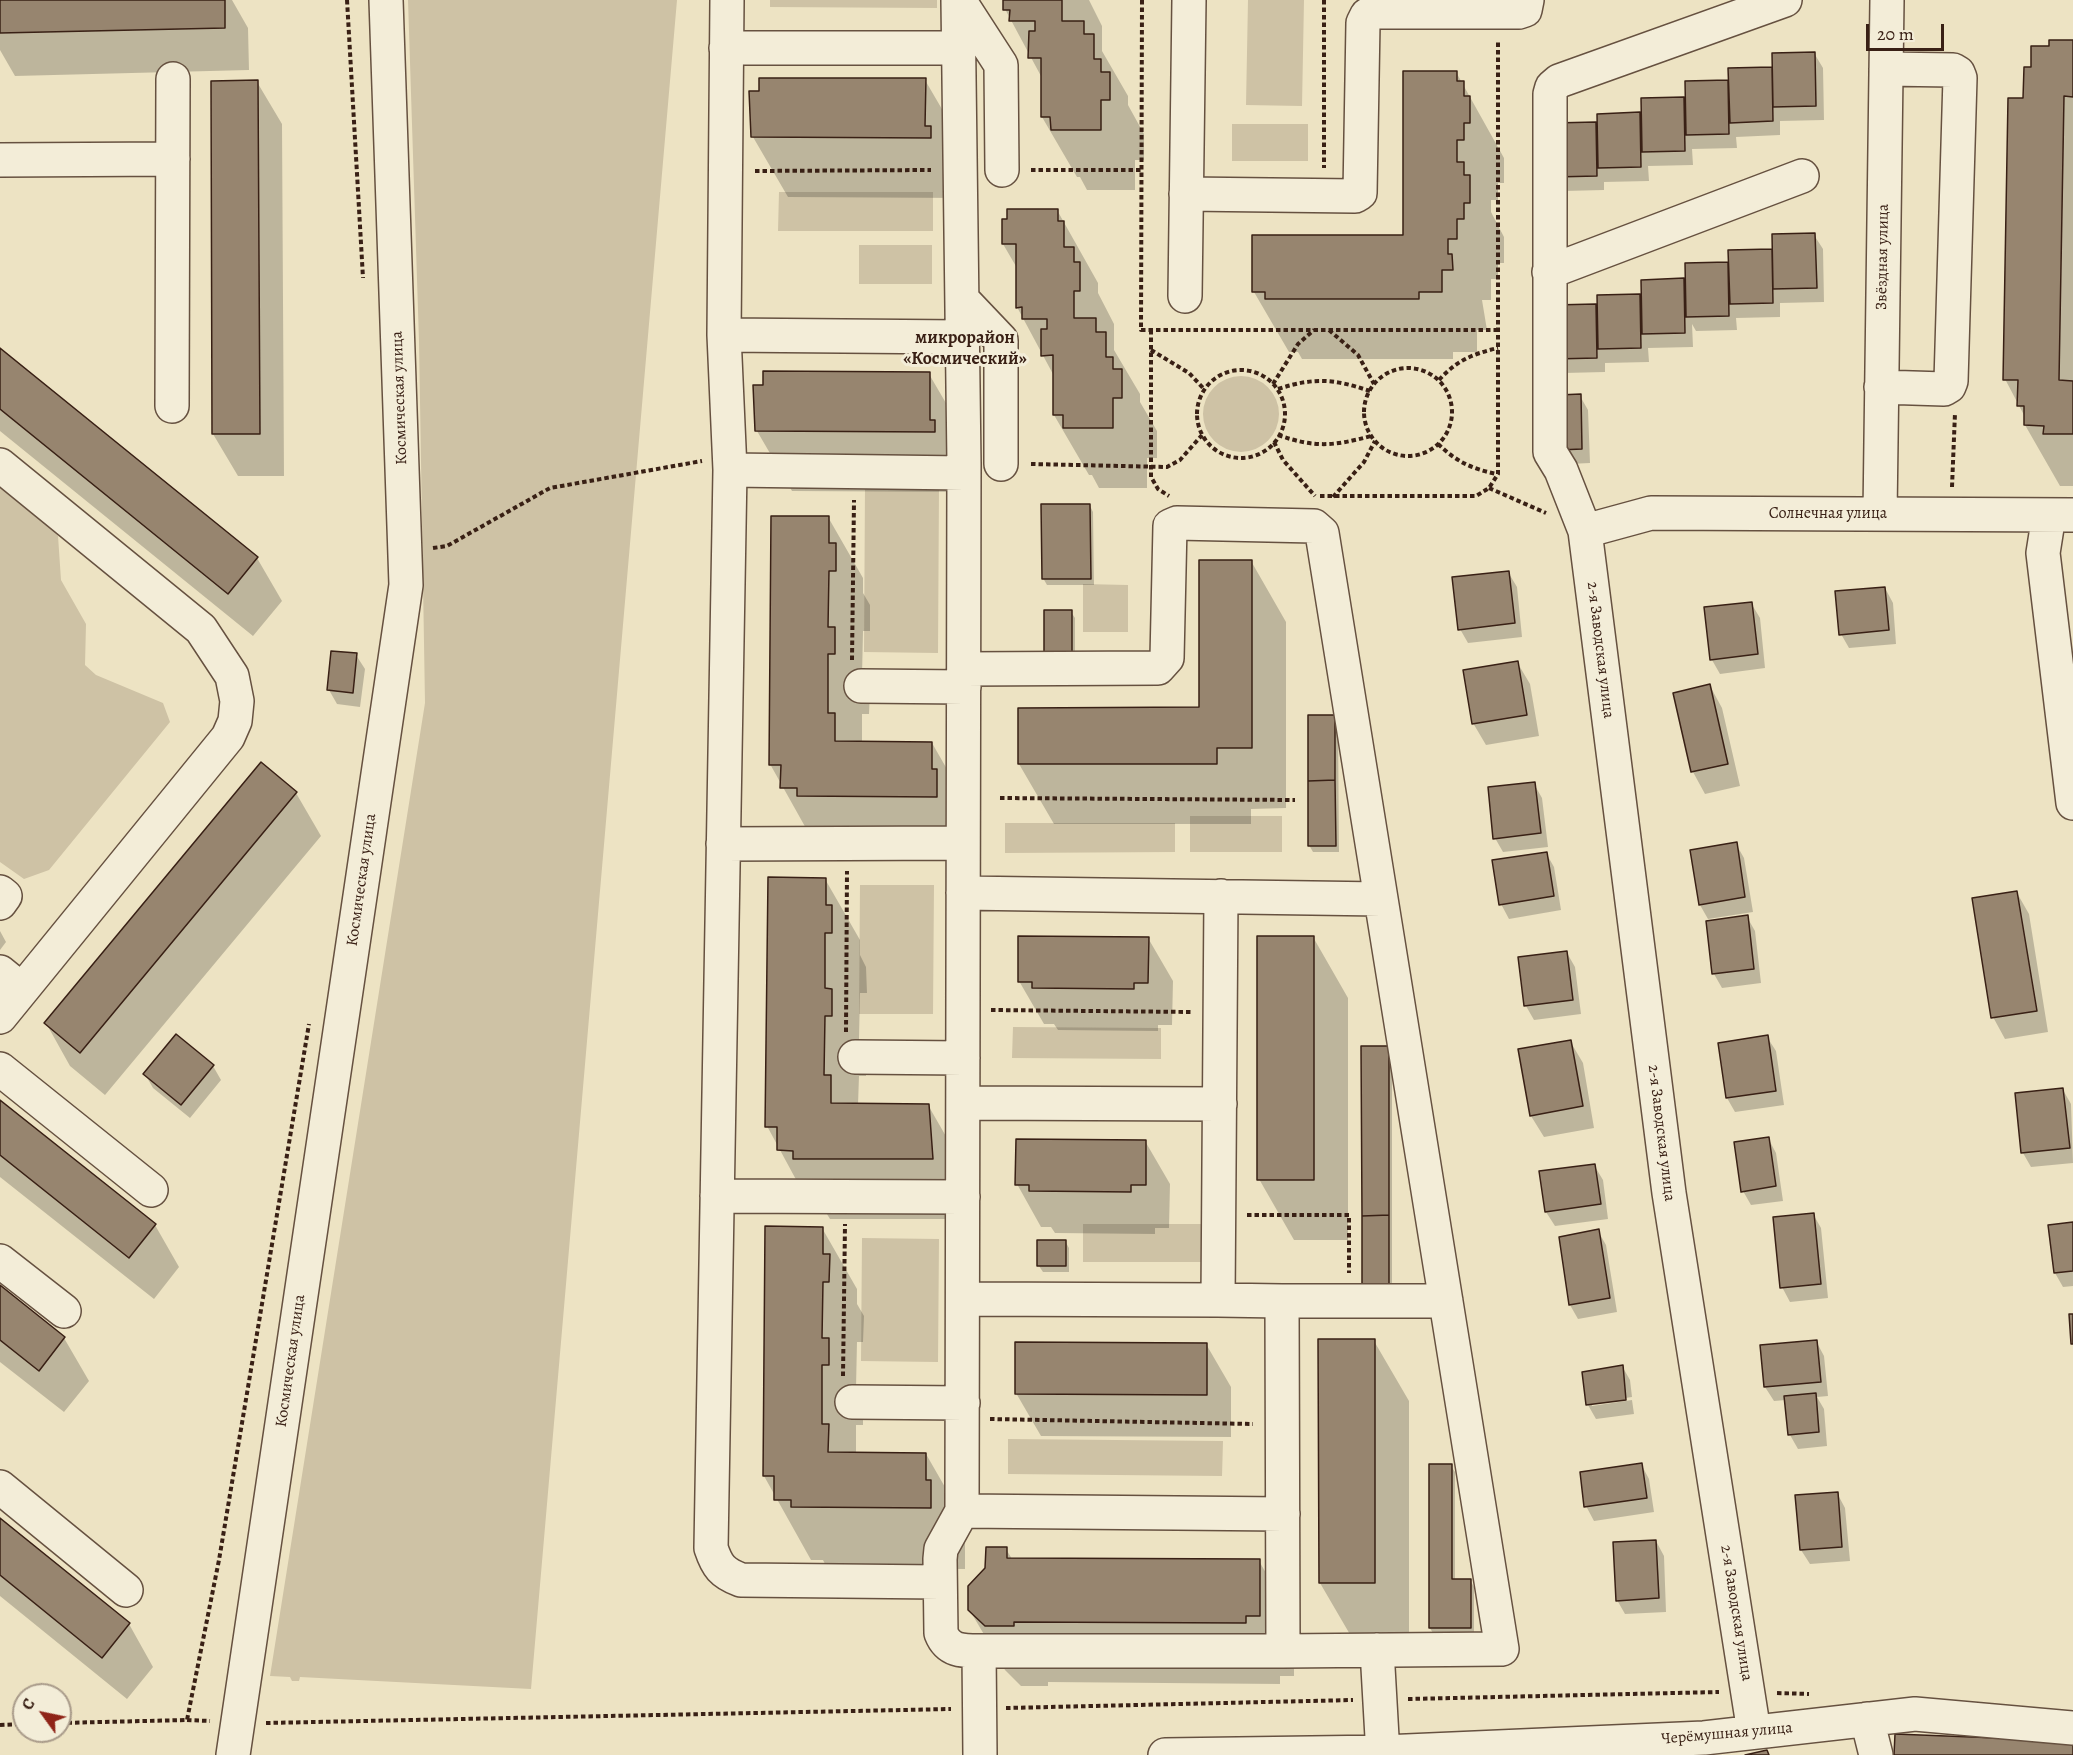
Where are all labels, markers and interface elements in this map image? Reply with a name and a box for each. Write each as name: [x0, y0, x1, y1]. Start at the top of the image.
scale bar: [1869, 12, 1947, 50]
text: 20 m: [1877, 22, 1914, 46]
street label: Звёздная улица: [1872, 204, 1894, 310]
district label: микрорайон «Космический»: [903, 328, 1027, 370]
street label: Космическая улица: [388, 331, 412, 465]
street label: Солнечная улица: [1769, 504, 1887, 524]
street label: 2-я Заводская улица: [1582, 581, 1618, 719]
street label: Космическая улица: [343, 812, 381, 948]
street label: 2-я Заводская улица: [1643, 1064, 1679, 1202]
street label: Космическая улица: [272, 1293, 310, 1429]
street label: 2-я Заводская улица: [1716, 1544, 1756, 1682]
north arrow: [12, 1683, 72, 1743]
text: С: [17, 1694, 40, 1714]
street label: Черёмушная улица: [1661, 1719, 1793, 1749]

